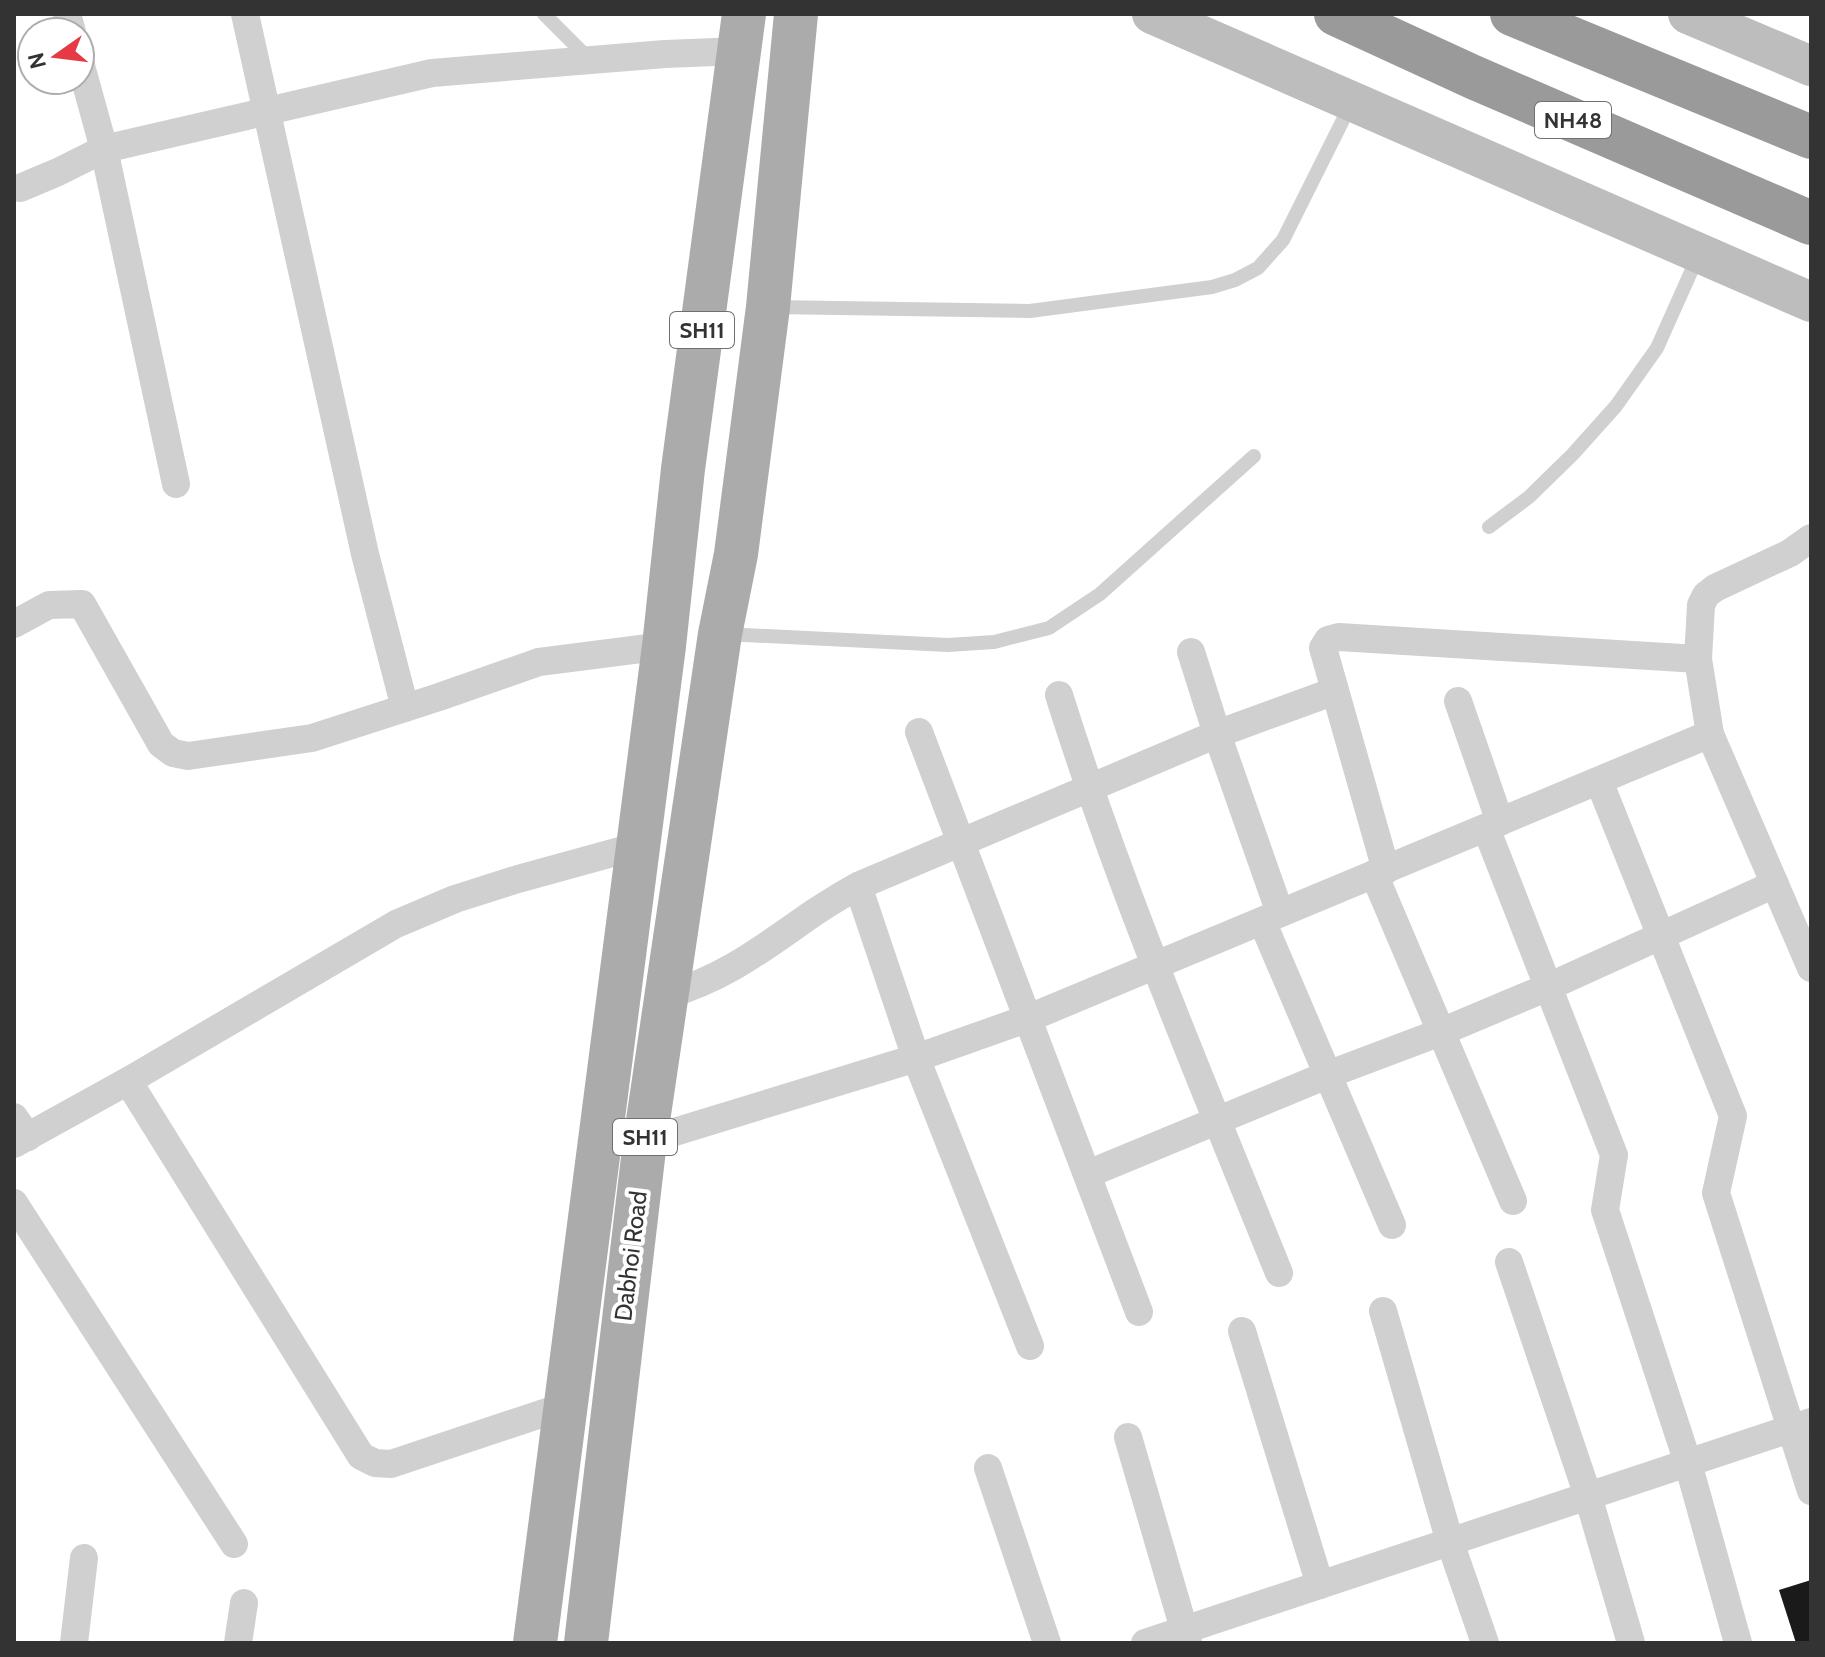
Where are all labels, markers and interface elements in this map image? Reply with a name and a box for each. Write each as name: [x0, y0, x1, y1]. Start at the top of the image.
north arrow: [16, 16, 96, 96]
text: N: [22, 50, 52, 72]
road number: NH48: [1535, 102, 1611, 138]
road number: SH11: [670, 312, 734, 348]
road number: SH11: [613, 1119, 677, 1155]
street label: Dabhoi Road: [608, 1189, 653, 1323]

